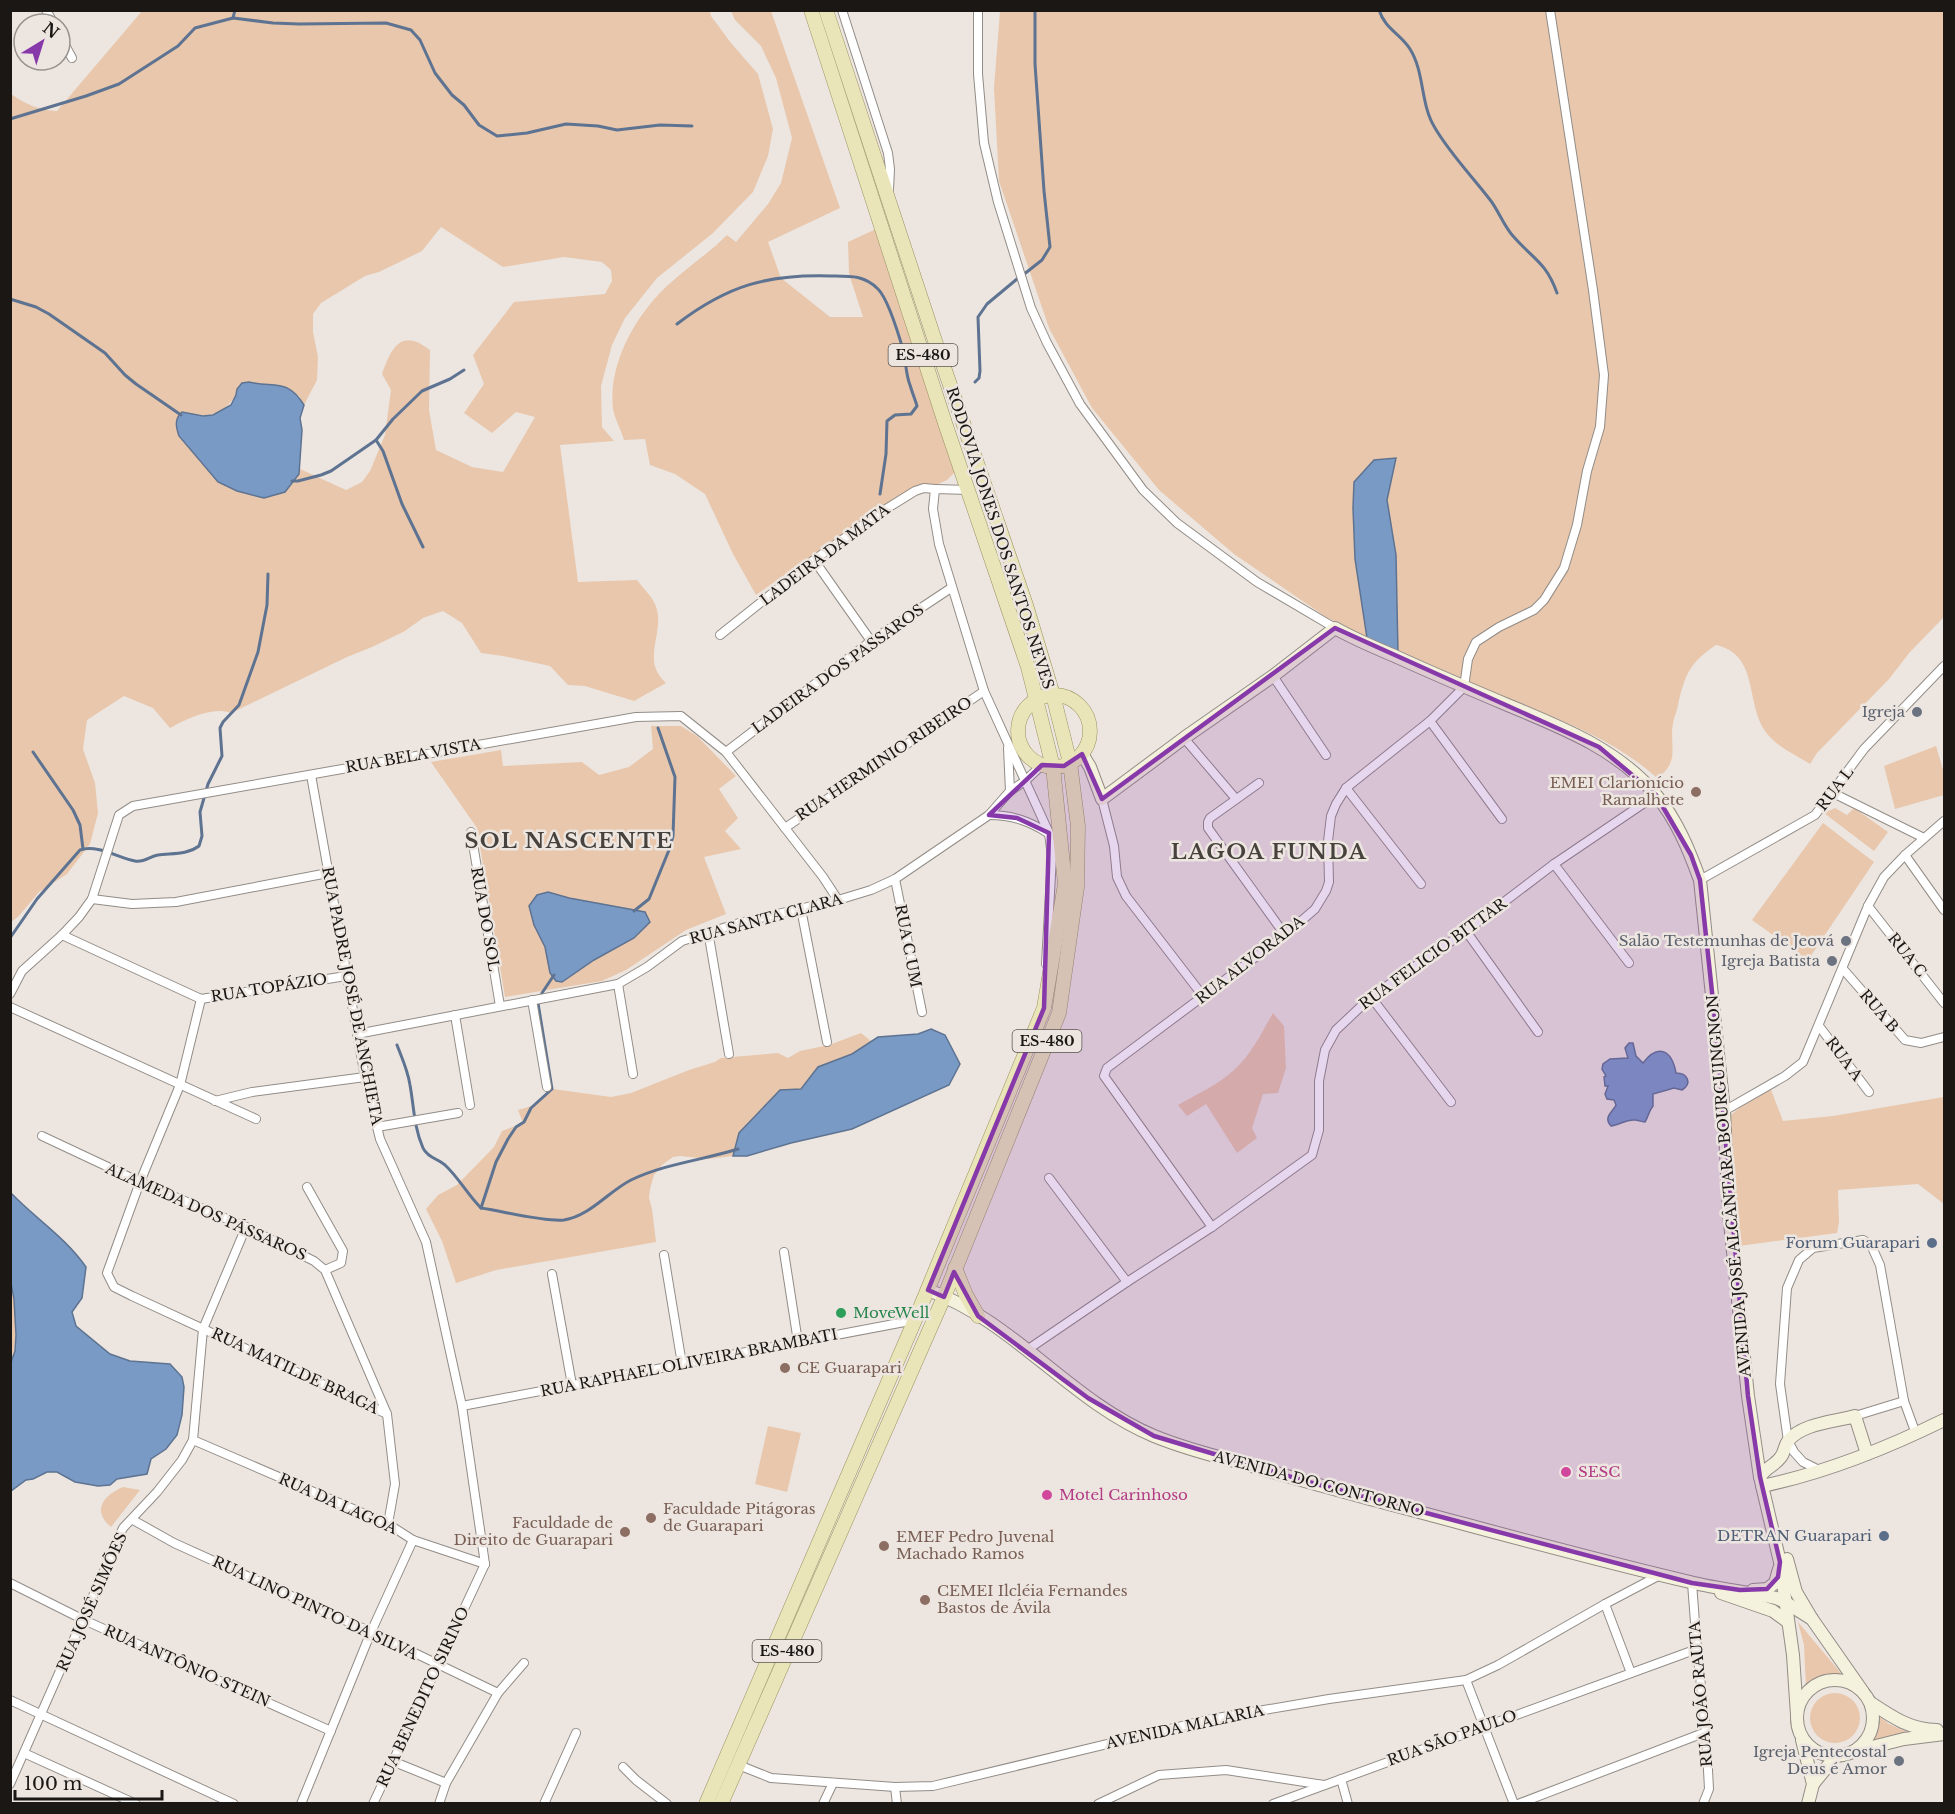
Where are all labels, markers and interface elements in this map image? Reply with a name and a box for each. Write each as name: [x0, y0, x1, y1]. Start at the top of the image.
north arrow: [12, 12, 72, 72]
text: N: [39, 18, 63, 43]
road number: ES-480: [888, 344, 958, 366]
street label: RODOVIA JONES DOS SANTOS NEVES: [942, 384, 1058, 691]
street label: LADEIRA DA MATA: [756, 499, 894, 610]
street label: LADEIRA DOS PASSAROS: [748, 600, 928, 738]
street label: RUA HERMINIO RIBEIRO: [792, 692, 975, 825]
place label: Igreja: [1862, 702, 1906, 721]
marker: Igreja: [1910, 705, 1924, 719]
street label: RUA BELA VISTA: [344, 734, 482, 777]
street label: RUA L: [1812, 763, 1857, 814]
place label: EMEI Clarionício Ramalhete: [1550, 773, 1684, 809]
marker: EMEI Clarionício Ramalhete: [1689, 785, 1703, 799]
district label: SOL NASCENTE: [464, 828, 674, 854]
district label: LAGOA FUNDA: [1171, 839, 1367, 865]
street label: RUA PADRE JOSÉ DE ANCHIETA: [318, 865, 387, 1127]
street label: RUA DO SOL: [467, 865, 504, 973]
street label: RUA SANTA CLARA: [687, 889, 845, 948]
street label: RUA FELICIO BITTAR: [1355, 893, 1511, 1013]
street label: RUA C UM: [891, 903, 926, 989]
street label: RUA ALVORADA: [1192, 911, 1308, 1008]
street label: RUA C: [1884, 929, 1931, 981]
place label: Salão Testemunhas de Jeová: [1619, 931, 1835, 950]
marker: Salão Testemunhas de Jeová: [1839, 934, 1853, 948]
place label: Igreja Batista: [1721, 951, 1821, 970]
marker: Igreja Batista: [1825, 954, 1839, 968]
street label: RUA TOPÁZIO: [210, 969, 328, 1006]
street label: RUA B: [1856, 985, 1903, 1036]
street label: AVENIDA JOSÉ ALCÂNTARA BOURGUINGNON: [1702, 994, 1755, 1379]
road number: ES-480: [1012, 1030, 1082, 1052]
street label: RUA A: [1822, 1033, 1867, 1085]
street label: ALAMEDA DOS PÁSSAROS: [102, 1158, 310, 1265]
place label: Forum Guarapari: [1786, 1233, 1920, 1252]
marker: Forum Guarapari: [1925, 1236, 1939, 1250]
place label: MoveWell: [853, 1303, 930, 1322]
marker: MoveWell: [834, 1306, 848, 1320]
street label: RUA MATILDE BRAGA: [209, 1323, 382, 1418]
street label: RUA RAPHAEL OLIVEIRA BRAMBATI: [539, 1324, 839, 1401]
place label: CE Guarapari: [797, 1358, 902, 1377]
marker: CE Guarapari: [778, 1361, 792, 1375]
street label: AVENIDA DO CONTORNO: [1211, 1446, 1427, 1521]
place label: SESC: [1578, 1462, 1620, 1481]
marker: SESC: [1559, 1465, 1573, 1479]
street label: RUA DA LAGOA: [276, 1469, 401, 1538]
place label: Motel Carinhoso: [1059, 1485, 1188, 1504]
marker: Motel Carinhoso: [1040, 1488, 1054, 1502]
place label: Faculdade Pitágoras de Guarapari: [663, 1499, 816, 1535]
marker: Faculdade Pitágoras de Guarapari: [644, 1511, 658, 1525]
place label: Faculdade de Direito de Guarapari: [453, 1513, 613, 1549]
marker: Faculdade de Direito de Guarapari: [618, 1525, 632, 1539]
place label: DETRAN Guarapari: [1717, 1526, 1872, 1545]
place label: EMEF Pedro Juvenal Machado Ramos: [896, 1527, 1054, 1563]
street label: RUA JOSÉ SIMÕES: [52, 1529, 131, 1674]
marker: DETRAN Guarapari: [1877, 1529, 1891, 1543]
marker: EMEF Pedro Juvenal Machado Ramos: [877, 1539, 891, 1553]
street label: RUA LINO PINTO DA SILVA: [210, 1552, 421, 1664]
place label: CEMEI Ilcléia Fernandes Bastos de Ávila: [937, 1581, 1128, 1617]
marker: CEMEI Ilcléia Fernandes Bastos de Ávila: [918, 1593, 932, 1607]
street label: RUA BENEDITO SIRINO: [372, 1604, 473, 1790]
street label: RUA ANTÔNIO STEIN: [101, 1620, 273, 1711]
street label: RUA JOÃO RAUTA: [1685, 1620, 1716, 1768]
road number: ES-480: [752, 1640, 822, 1662]
street label: AVENIDA MALARIA: [1103, 1700, 1266, 1753]
street label: RUA SÃO PAULO: [1384, 1705, 1519, 1770]
place label: Igreja Pentecostal Deus é Amor: [1753, 1742, 1888, 1778]
marker: Igreja Pentecostal Deus é Amor: [1892, 1754, 1906, 1768]
scale bar: [15, 1763, 162, 1801]
text: 100 m: [24, 1773, 82, 1795]

